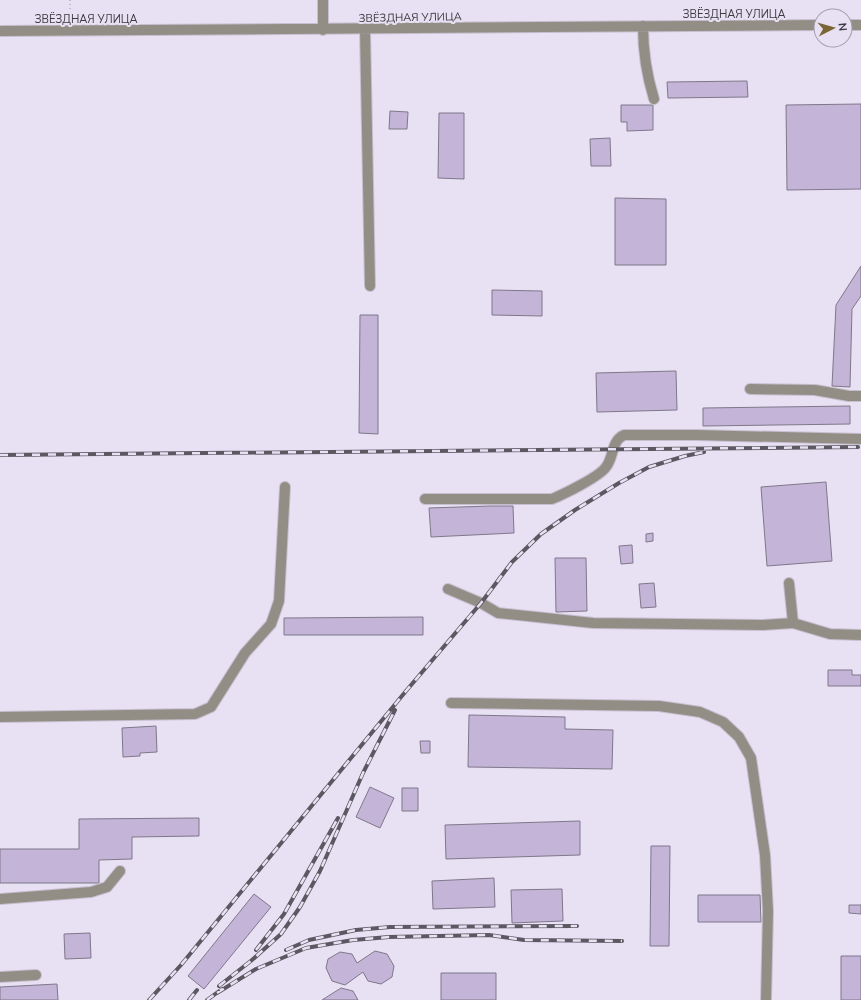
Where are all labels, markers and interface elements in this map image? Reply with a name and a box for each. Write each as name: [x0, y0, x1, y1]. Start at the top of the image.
street label: ЗВЁЗДНАЯ УЛИЦА: [682, 7, 786, 22]
north arrow: [813, 8, 853, 48]
street label: ЗВЁЗДНАЯ УЛИЦА: [358, 9, 462, 26]
street label: ЗВЁЗДНАЯ УЛИЦА: [34, 12, 138, 27]
text: N: [835, 22, 850, 32]

